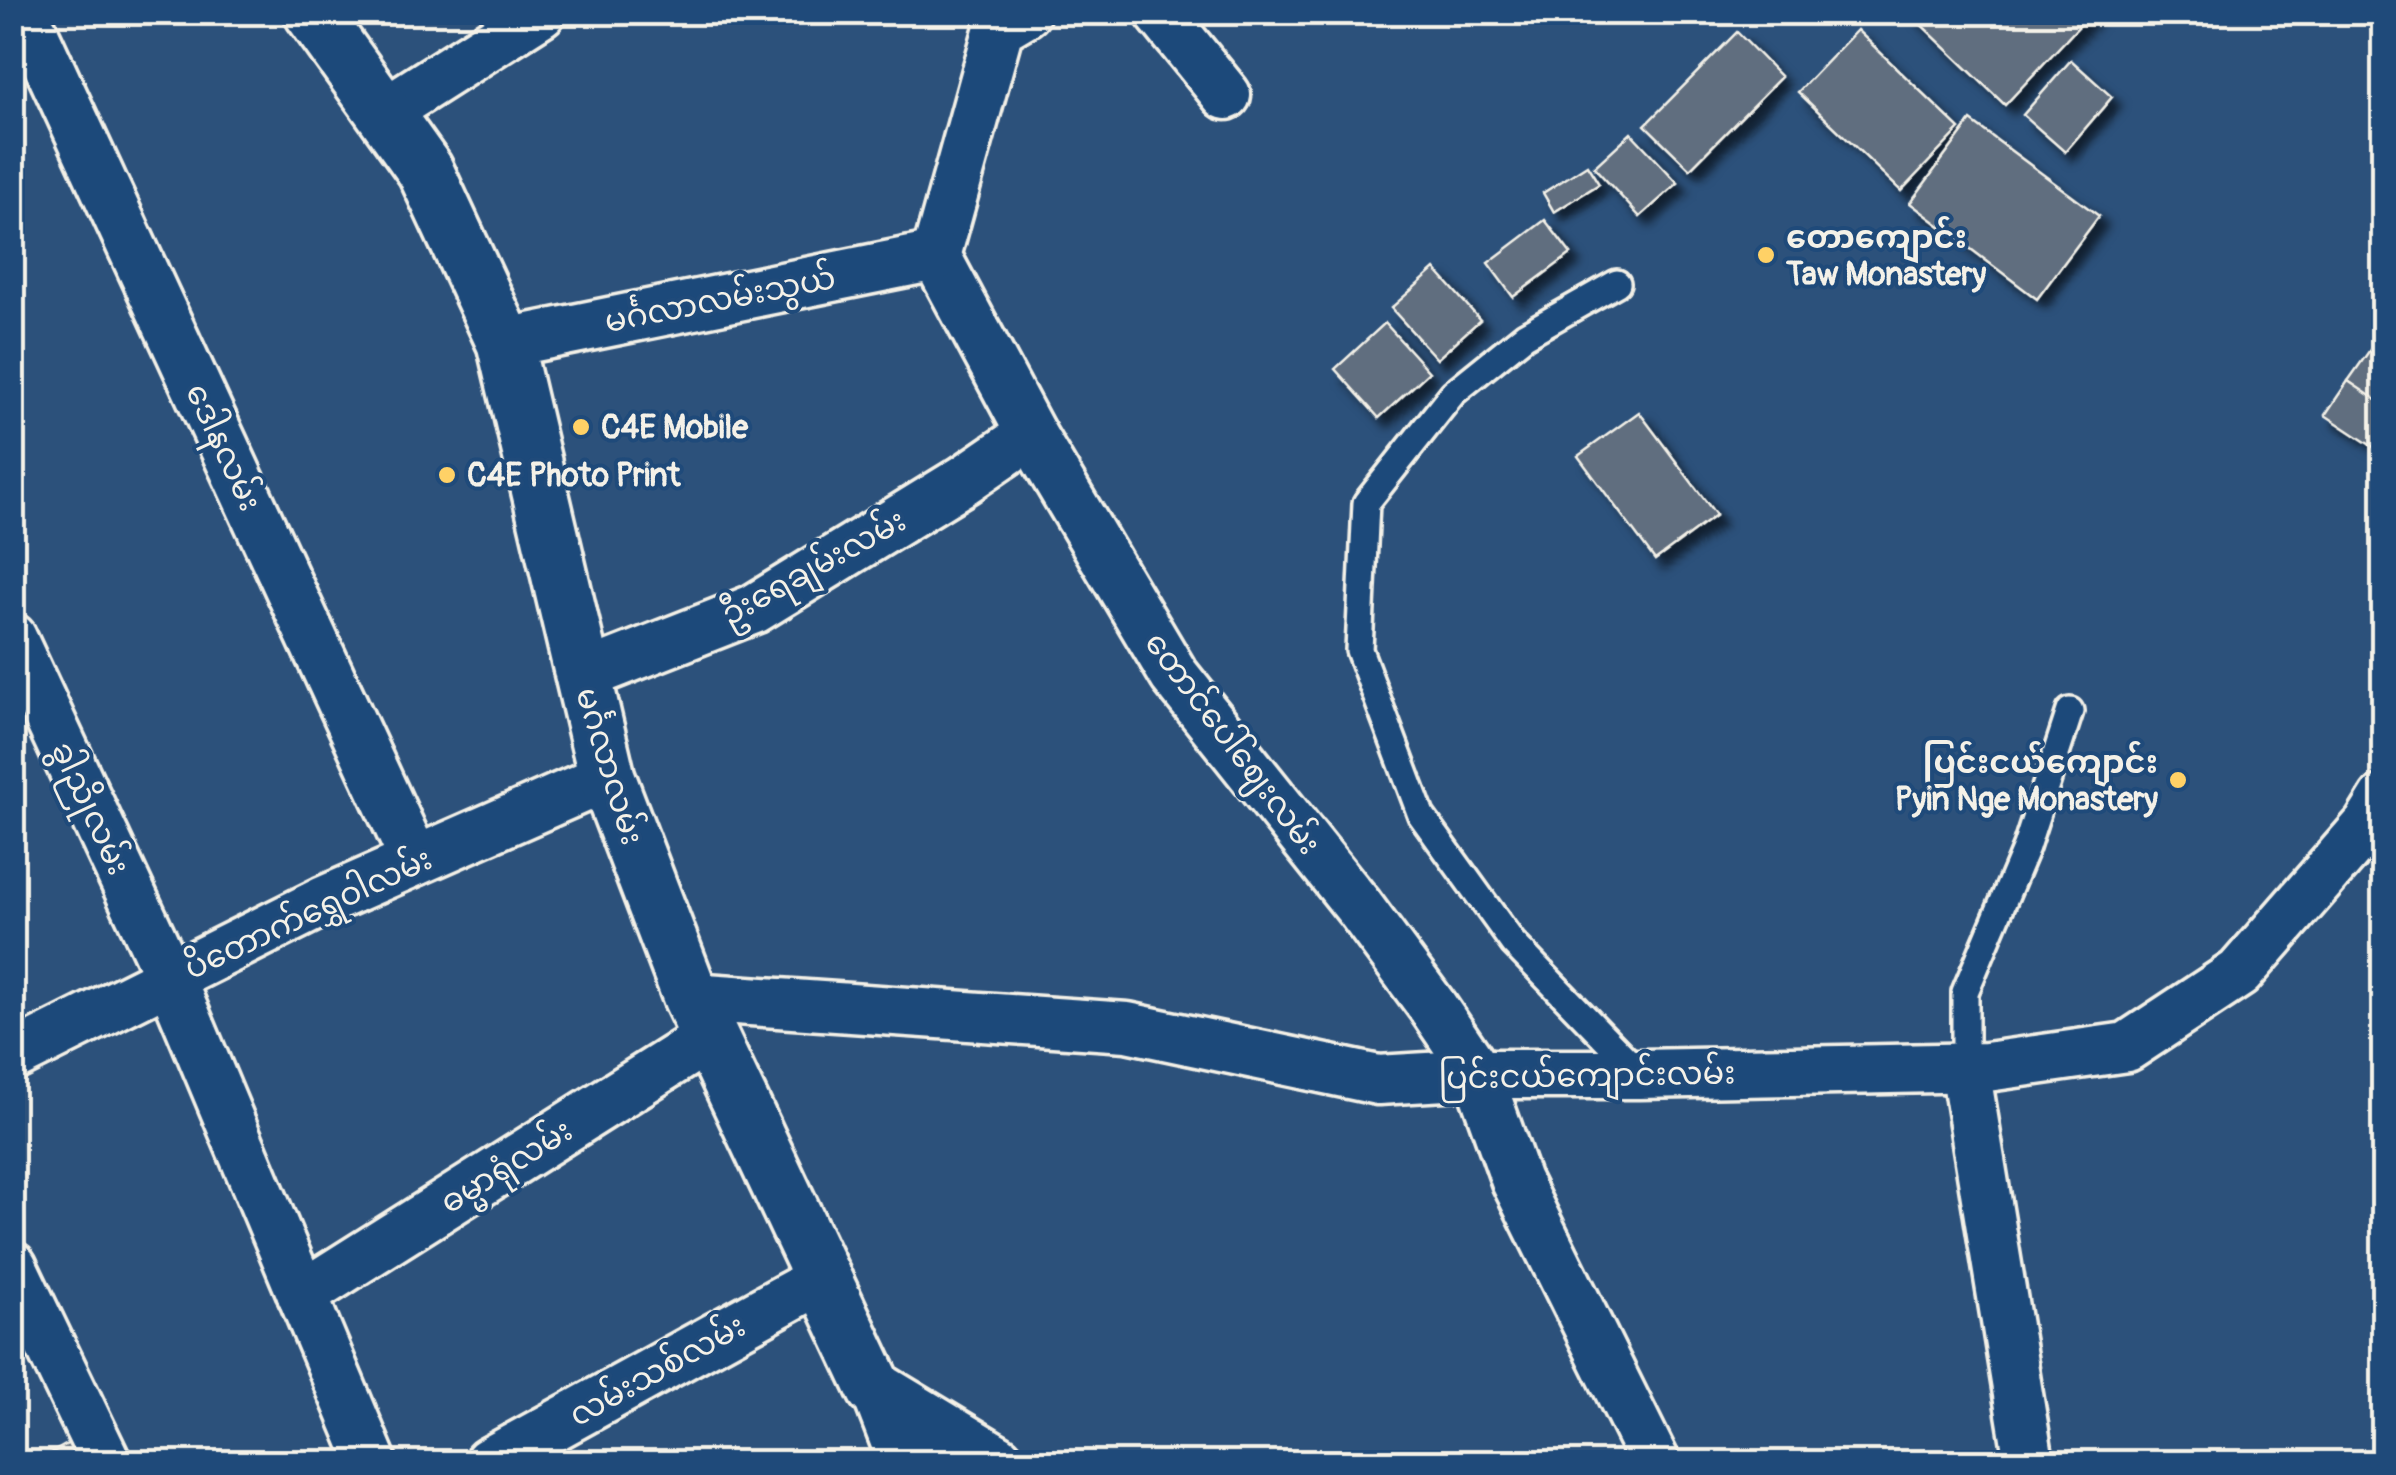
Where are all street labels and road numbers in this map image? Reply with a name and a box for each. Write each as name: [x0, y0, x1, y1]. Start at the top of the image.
street label: မင်္ဂလာလမ်းသွယ်: [601, 254, 840, 346]
street label: ဒေါနလမ်း: [172, 376, 274, 520]
street label: ဦးရေချမ်းလမ်း: [712, 497, 915, 640]
street label: တောင်ပေါ်ဈေးလမ်း: [1131, 622, 1332, 866]
street label: မင်္ဂလာလမ်း: [566, 682, 656, 850]
street label: ခွါညိုလမ်း: [37, 734, 142, 884]
street label: ပိတောက်ရွှေဝါလမ်း: [177, 835, 441, 993]
street label: ပြင်းငယ်ကျောင်းလမ်း: [1438, 1049, 1736, 1104]
street label: ဓမ္မာရုံလမ်း: [431, 1107, 583, 1228]
street label: လမ်းသစ်လမ်း: [561, 1303, 753, 1436]

